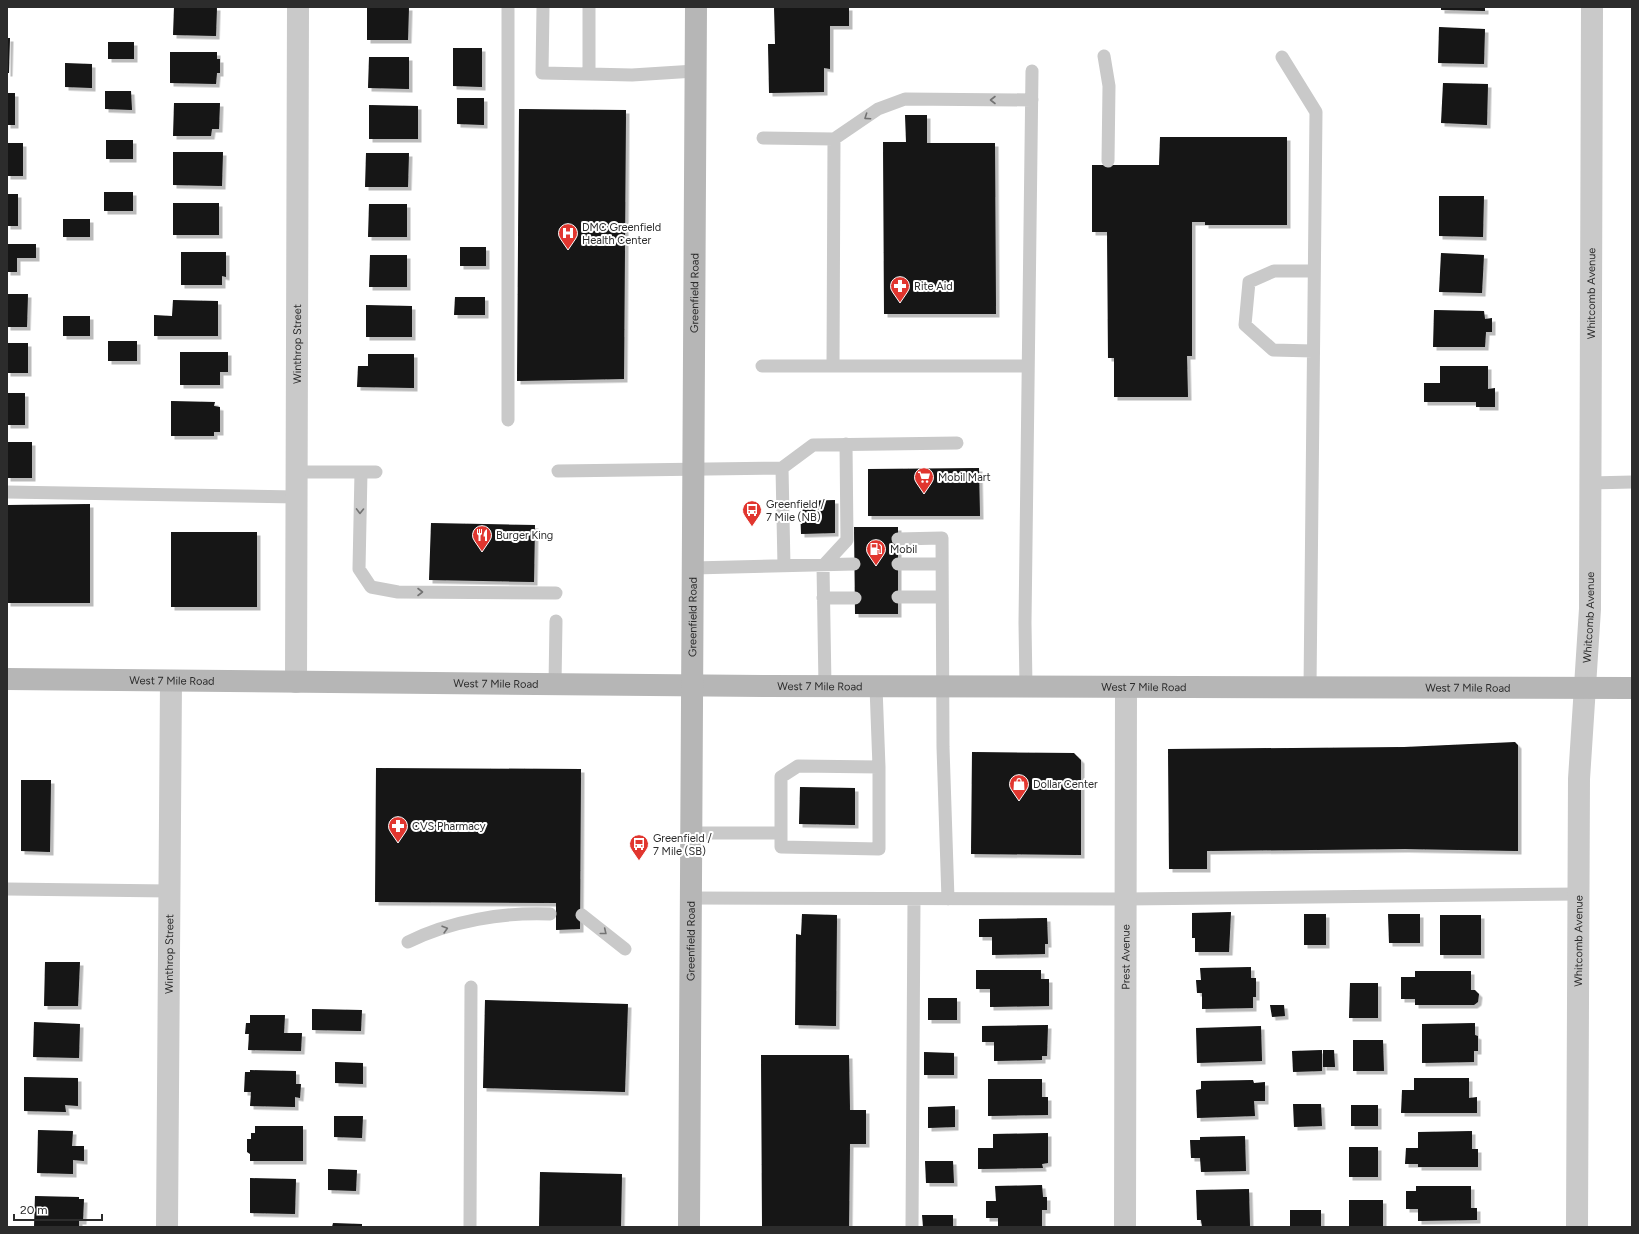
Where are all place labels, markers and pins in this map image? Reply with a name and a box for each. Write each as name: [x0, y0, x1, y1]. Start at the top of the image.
place label: DMC Greenfield Health Center: [582, 221, 661, 247]
hospital icon: DMC Greenfield Health Center: [557, 222, 579, 250]
pharmacy icon: Rite Aid: [889, 275, 911, 303]
place label: Rite Aid: [914, 280, 953, 293]
supermarket icon: Mobil Mart: [913, 466, 935, 494]
place label: Mobil Mart: [938, 471, 991, 484]
place label: Greenfield / 7 Mile (NB): [766, 498, 825, 524]
bus stop icon: Greenfield / 7 Mile (NB): [741, 499, 763, 527]
restaurant icon: Burger King: [471, 524, 493, 552]
place label: Burger King: [496, 529, 553, 542]
fuel station icon: Mobil: [865, 538, 887, 566]
place label: Mobil: [890, 543, 917, 556]
shop icon: Dollar Center: [1008, 773, 1030, 801]
place label: Dollar Center: [1033, 778, 1098, 791]
pharmacy icon: CVS Pharmacy: [387, 815, 409, 843]
place label: CVS Pharmacy: [412, 820, 486, 833]
place label: Greenfield / 7 Mile (SB): [653, 832, 712, 858]
bus stop icon: Greenfield / 7 Mile (SB): [628, 833, 650, 861]

